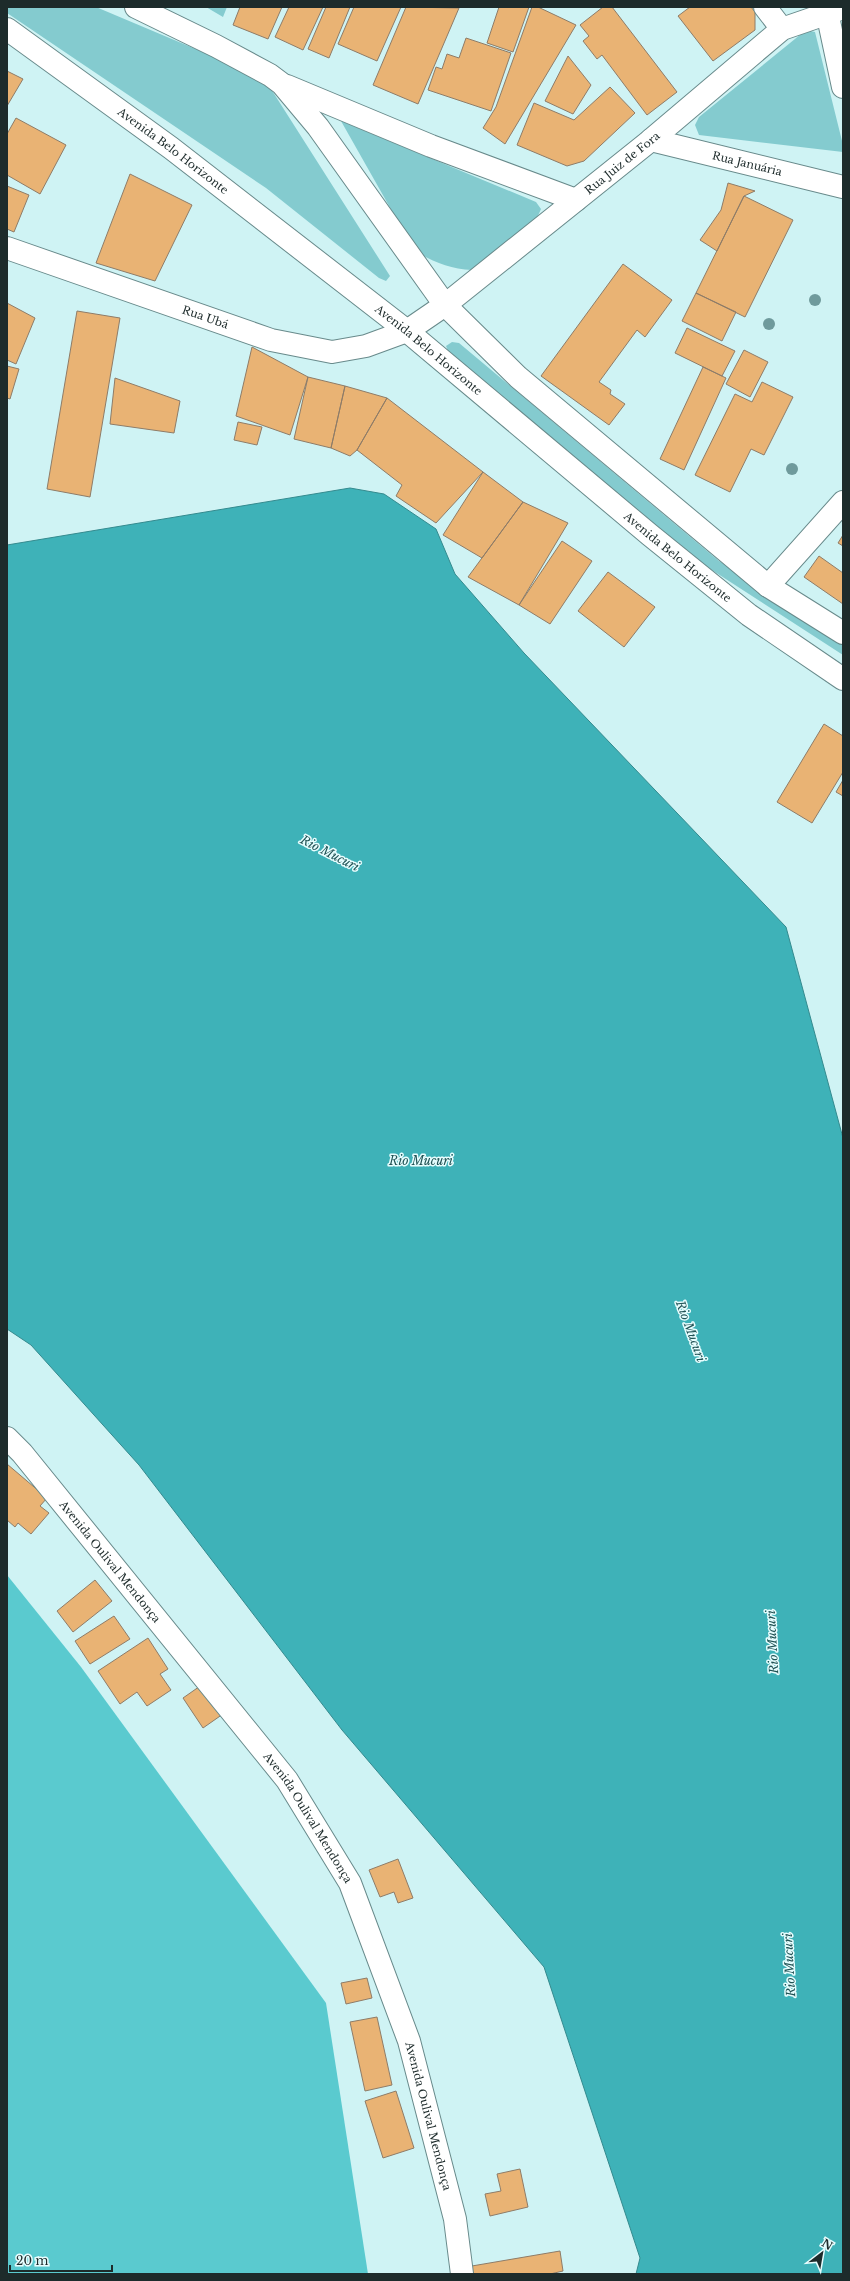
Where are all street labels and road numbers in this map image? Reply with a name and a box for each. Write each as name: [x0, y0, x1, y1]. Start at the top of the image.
street label: Avenida Belo Horizonte: [114, 104, 231, 197]
street label: Rua Juiz de Fora: [582, 128, 663, 197]
street label: Rua Januária: [711, 148, 784, 179]
street label: Avenida Belo Horizonte: [371, 301, 485, 398]
street label: Rua Ubá: [180, 303, 231, 332]
street label: Avenida Belo Horizonte: [620, 508, 734, 605]
street label: Avenida Oulival Mendonça: [56, 1497, 164, 1626]
street label: Avenida Oulival Mendonça: [260, 1749, 356, 1886]
street label: Avenida Oulival Mendonça: [402, 2039, 455, 2193]

